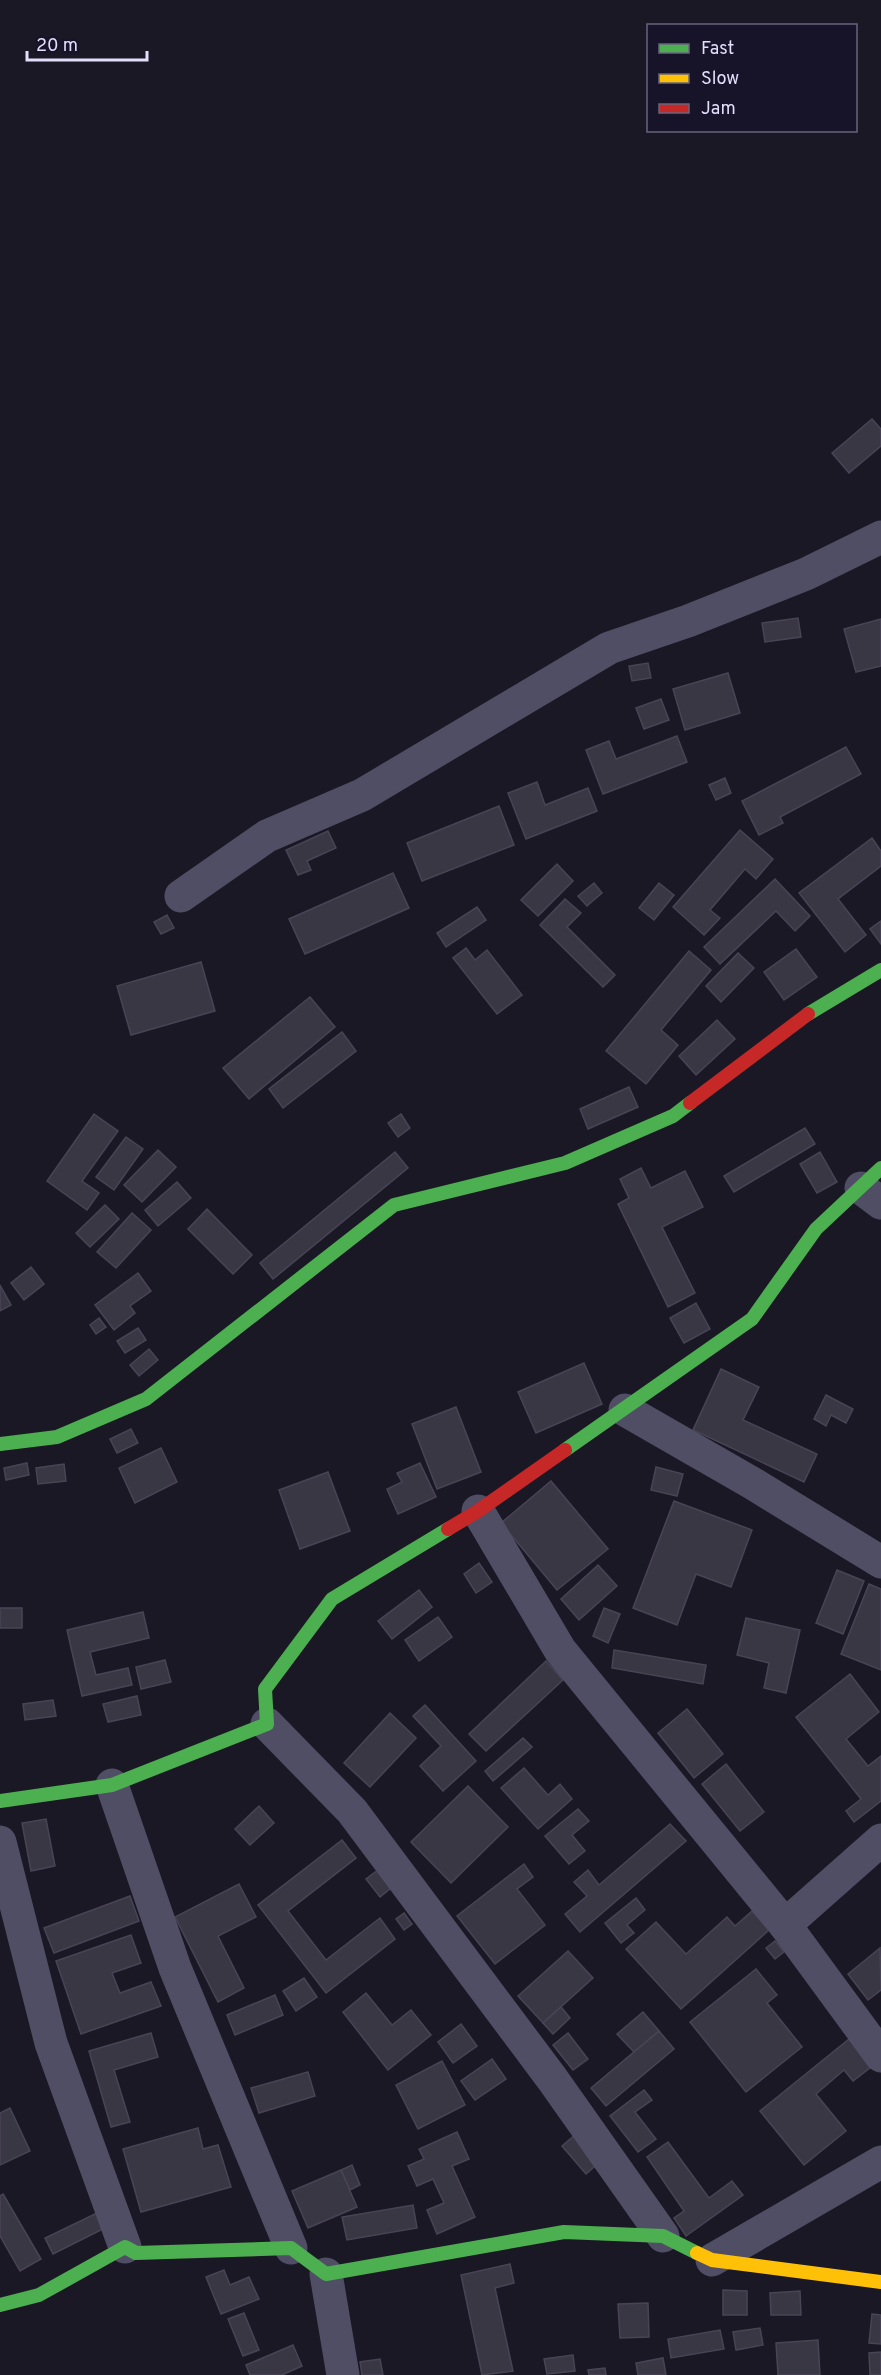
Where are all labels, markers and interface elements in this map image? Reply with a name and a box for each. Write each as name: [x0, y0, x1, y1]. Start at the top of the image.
scale bar: [27, 24, 147, 62]
legend: [647, 24, 857, 132]
text: 20 m: [36, 35, 78, 58]
text: Fast: [701, 38, 734, 61]
text: Slow: [701, 68, 739, 91]
text: Jam: [701, 98, 736, 121]

